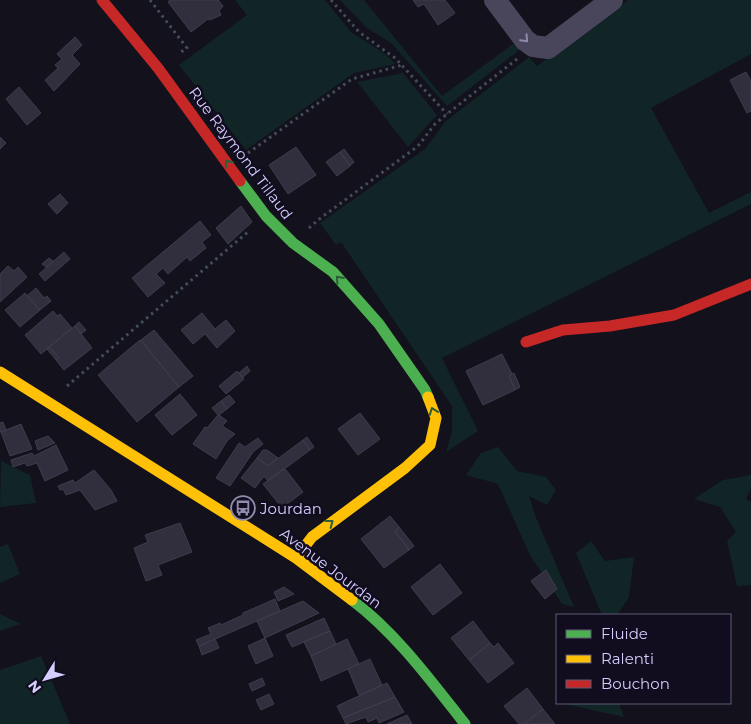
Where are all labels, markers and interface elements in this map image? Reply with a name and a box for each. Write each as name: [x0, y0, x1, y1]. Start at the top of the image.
one-way arrow: [519, 33, 528, 42]
street label: Rue Raymond Tillaud: [185, 83, 297, 223]
one-way arrow: [225, 160, 233, 169]
one-way arrow: [336, 276, 345, 285]
one-way arrow: [429, 407, 439, 416]
bus stop icon: Jourdan: [230, 495, 256, 521]
place label: Jourdan: [259, 499, 322, 518]
one-way arrow: [324, 521, 333, 529]
street label: Avenue Jourdan: [276, 524, 386, 612]
legend: [556, 614, 731, 704]
text: Fluide: [601, 624, 648, 643]
text: Ralenti: [601, 649, 654, 668]
north arrow: [20, 654, 70, 704]
text: Bouchon: [601, 674, 670, 693]
text: N: [24, 677, 45, 697]

